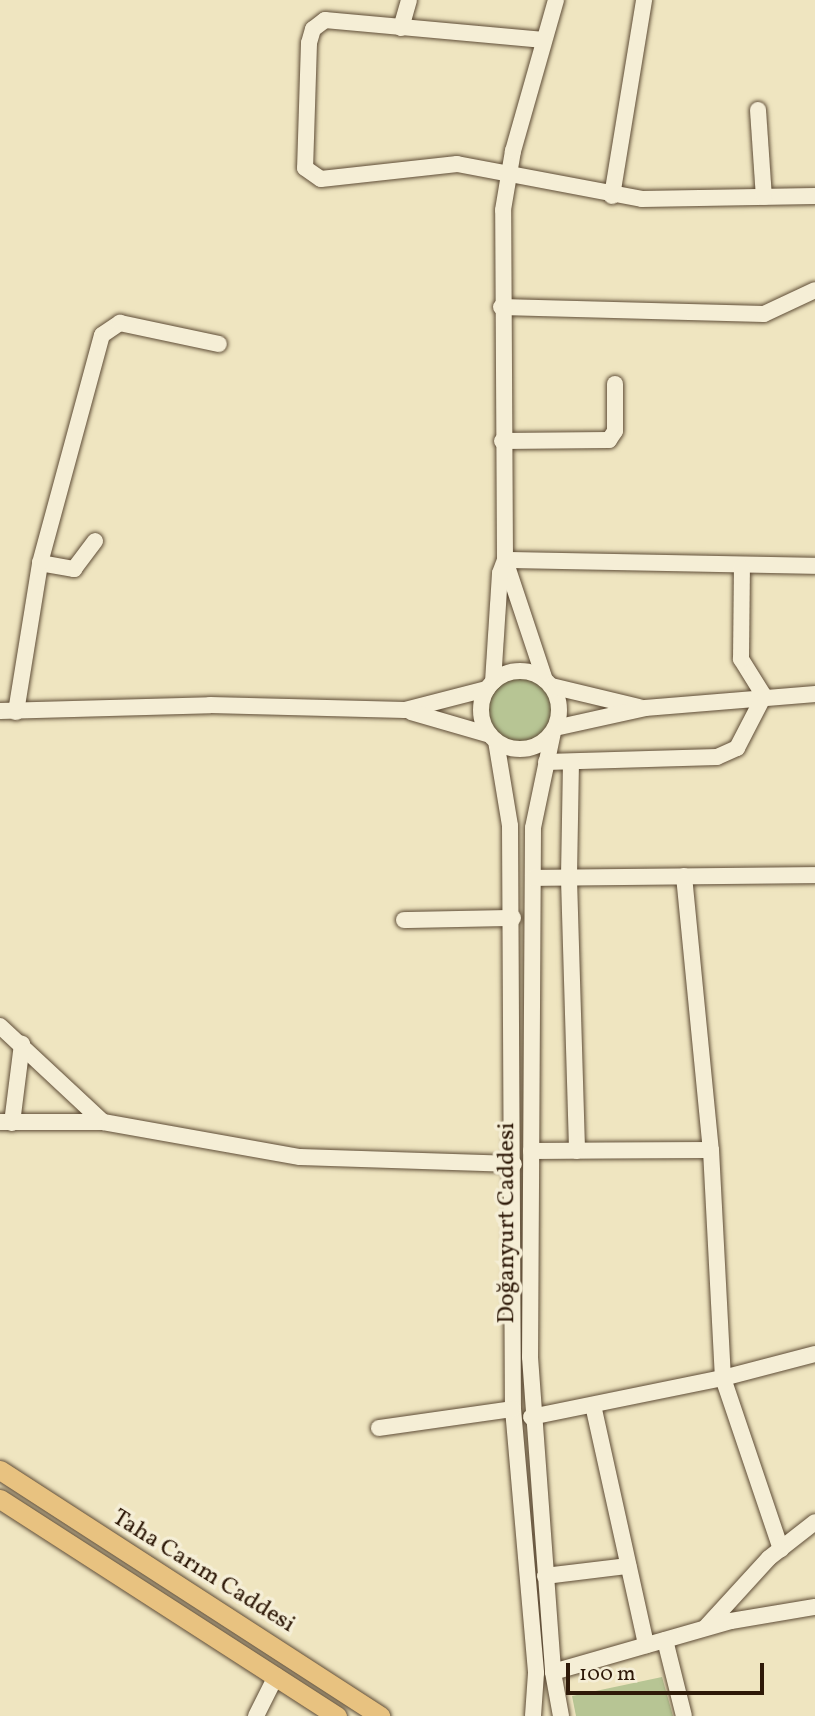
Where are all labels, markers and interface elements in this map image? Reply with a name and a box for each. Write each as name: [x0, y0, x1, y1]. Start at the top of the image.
street label: Doğanyurt Caddesi: [494, 1122, 522, 1324]
street label: Taha Carım Caddesi: [106, 1504, 300, 1640]
scale bar: [570, 1650, 768, 1694]
text: 100 m: [579, 1660, 636, 1689]

